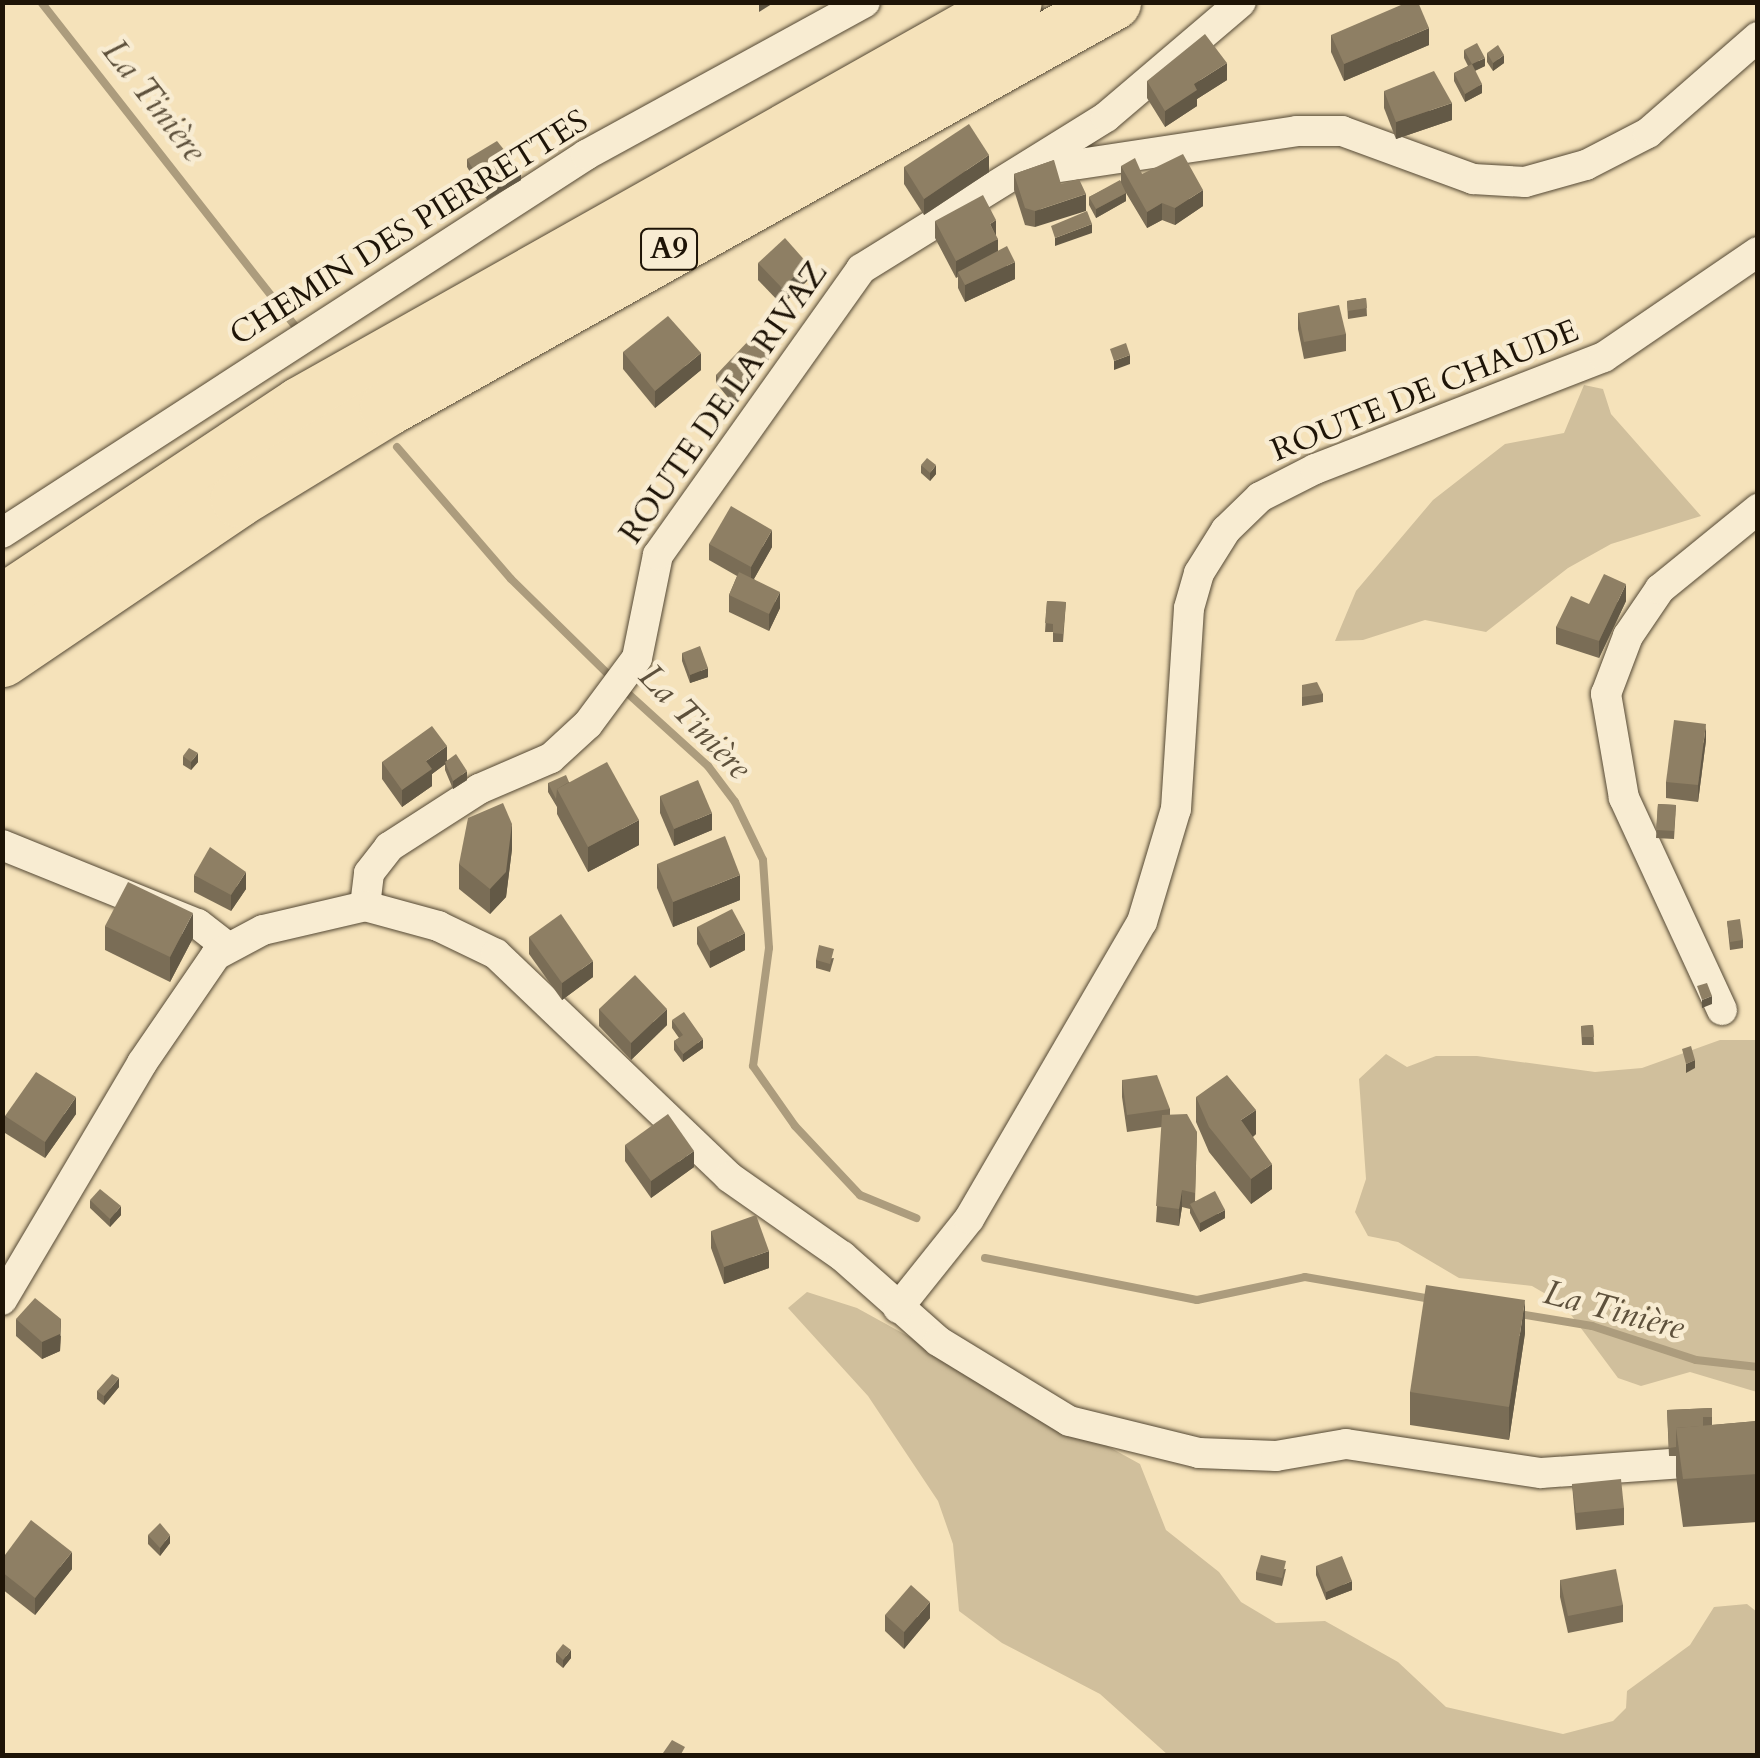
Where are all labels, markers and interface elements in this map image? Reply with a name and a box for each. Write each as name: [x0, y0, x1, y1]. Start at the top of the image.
water label: La Tinière: [93, 31, 215, 171]
street label: CHEMIN DES PIERRETTES: [223, 102, 595, 354]
road number: A9: [639, 224, 699, 274]
street label: ROUTE DE LA RIVAZ: [612, 255, 836, 551]
street label: ROUTE DE CHAUDE: [1266, 312, 1584, 470]
water label: La Tinière: [630, 656, 760, 788]
water label: La Tinière: [1539, 1271, 1689, 1349]

